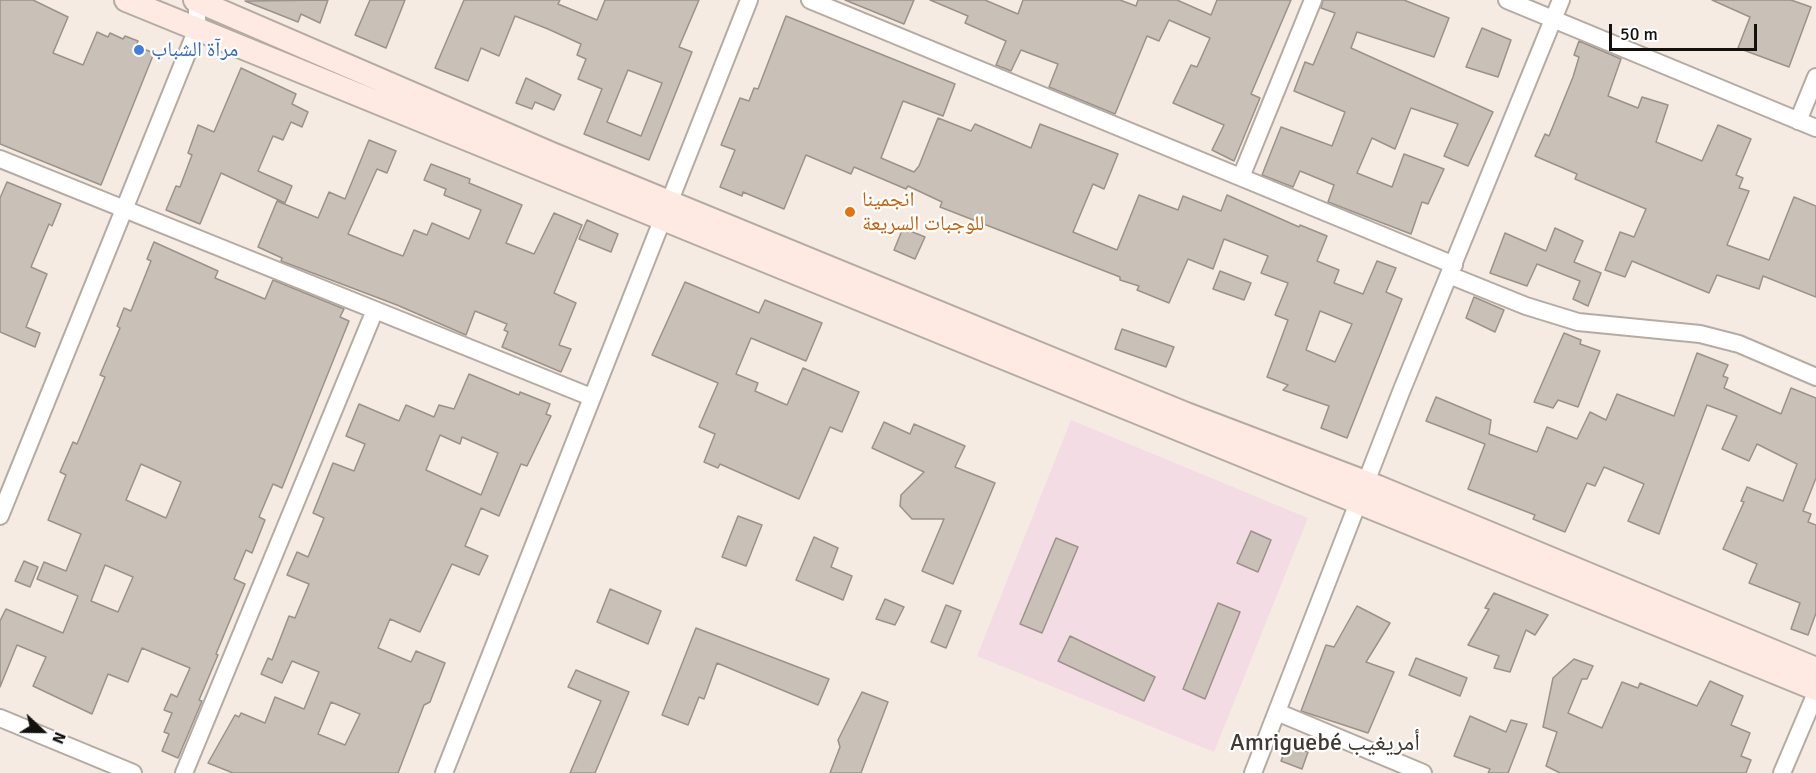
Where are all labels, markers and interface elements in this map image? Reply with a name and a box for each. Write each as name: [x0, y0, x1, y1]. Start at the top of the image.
scale bar: [1612, 12, 1760, 50]
text: 50 m: [1620, 23, 1658, 45]
place label: مرآة الشباب: [151, 37, 238, 63]
marker: مرآة الشباب: [132, 43, 146, 57]
place label: انجمينا للوجبات السريعة: [862, 187, 984, 237]
marker: انجمينا للوجبات السريعة: [843, 205, 857, 219]
north arrow: [12, 701, 72, 761]
text: N: [47, 729, 70, 747]
district label: Amriguebé أمريغيب: [1230, 730, 1420, 758]

